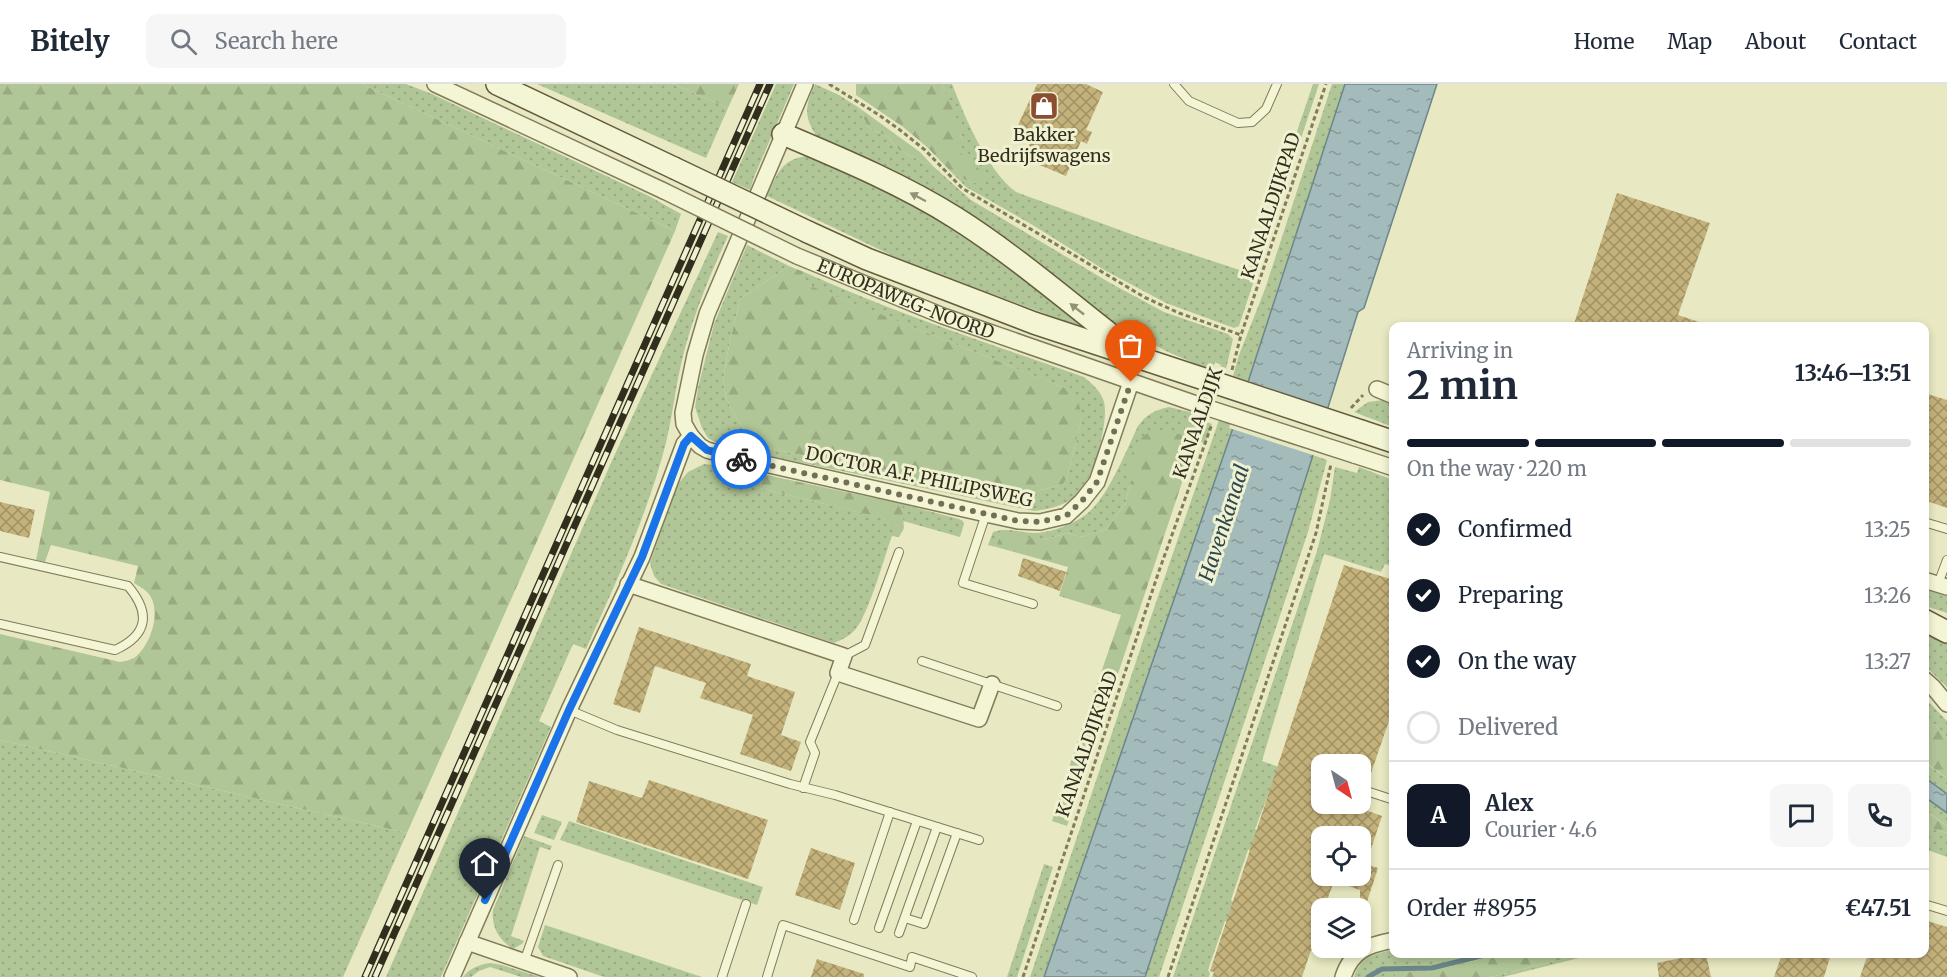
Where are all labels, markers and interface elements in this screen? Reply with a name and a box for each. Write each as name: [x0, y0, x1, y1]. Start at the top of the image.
search box: [146, 14, 566, 68]
text: Bitely: [30, 23, 110, 59]
icon: search: [167, 25, 200, 58]
text: Search here: [215, 27, 338, 55]
text: Home: [1574, 28, 1634, 55]
text: Map: [1667, 28, 1712, 55]
text: About: [1745, 28, 1806, 55]
text: Contact: [1839, 28, 1917, 55]
shop icon: Bakker Bedrijfswagens: [1028, 90, 1060, 122]
place label: Bakker Bedrijfswagens: [977, 123, 1111, 167]
street label: KANAALDIJKPAD: [1236, 130, 1305, 282]
one-way arrow: [909, 192, 927, 202]
street label: EUROPAWEG-NOORD: [814, 254, 997, 344]
one-way arrow: [1069, 302, 1085, 315]
pin: [1105, 320, 1156, 382]
icon: bag: [1114, 329, 1147, 362]
text: Arriving in: [1407, 338, 1513, 363]
text: 13:46–13:51: [1795, 359, 1911, 387]
text: 2 min: [1407, 361, 1518, 410]
street label: KANAALDIJK: [1168, 364, 1227, 482]
courier: [711, 429, 771, 489]
street label: DOCTOR A.F. PHILIPSWEG: [803, 441, 1035, 512]
icon: bike: [725, 443, 758, 476]
text: On the way · 220 m: [1407, 456, 1587, 481]
water label: Havenkanaal: [1193, 461, 1254, 585]
icon: check: [1407, 513, 1440, 546]
text: Confirmed: [1458, 515, 1572, 543]
text: 13:25: [1865, 517, 1911, 542]
icon: check: [1407, 579, 1440, 612]
text: Preparing: [1458, 581, 1563, 609]
text: 13:26: [1864, 583, 1911, 608]
icon: check: [1407, 645, 1440, 678]
text: On the way: [1458, 647, 1576, 675]
text: 13:27: [1865, 649, 1911, 674]
street label: KANAALDIJKPAD: [1051, 668, 1122, 820]
text: Delivered: [1458, 713, 1558, 741]
north arrow: [1311, 754, 1371, 814]
map controls: [1311, 754, 1371, 958]
button: chat: [1770, 784, 1833, 847]
button: phone: [1848, 784, 1911, 847]
text: Alex: [1485, 789, 1534, 817]
text: A: [1431, 801, 1446, 829]
text: Courier · 4.6: [1485, 817, 1597, 842]
button: locate: [1311, 826, 1371, 886]
pin: [459, 838, 510, 900]
icon: home: [468, 847, 501, 880]
text: Order #8955: [1407, 894, 1537, 922]
text: €47.51: [1845, 894, 1911, 922]
button: layers: [1311, 898, 1371, 958]

